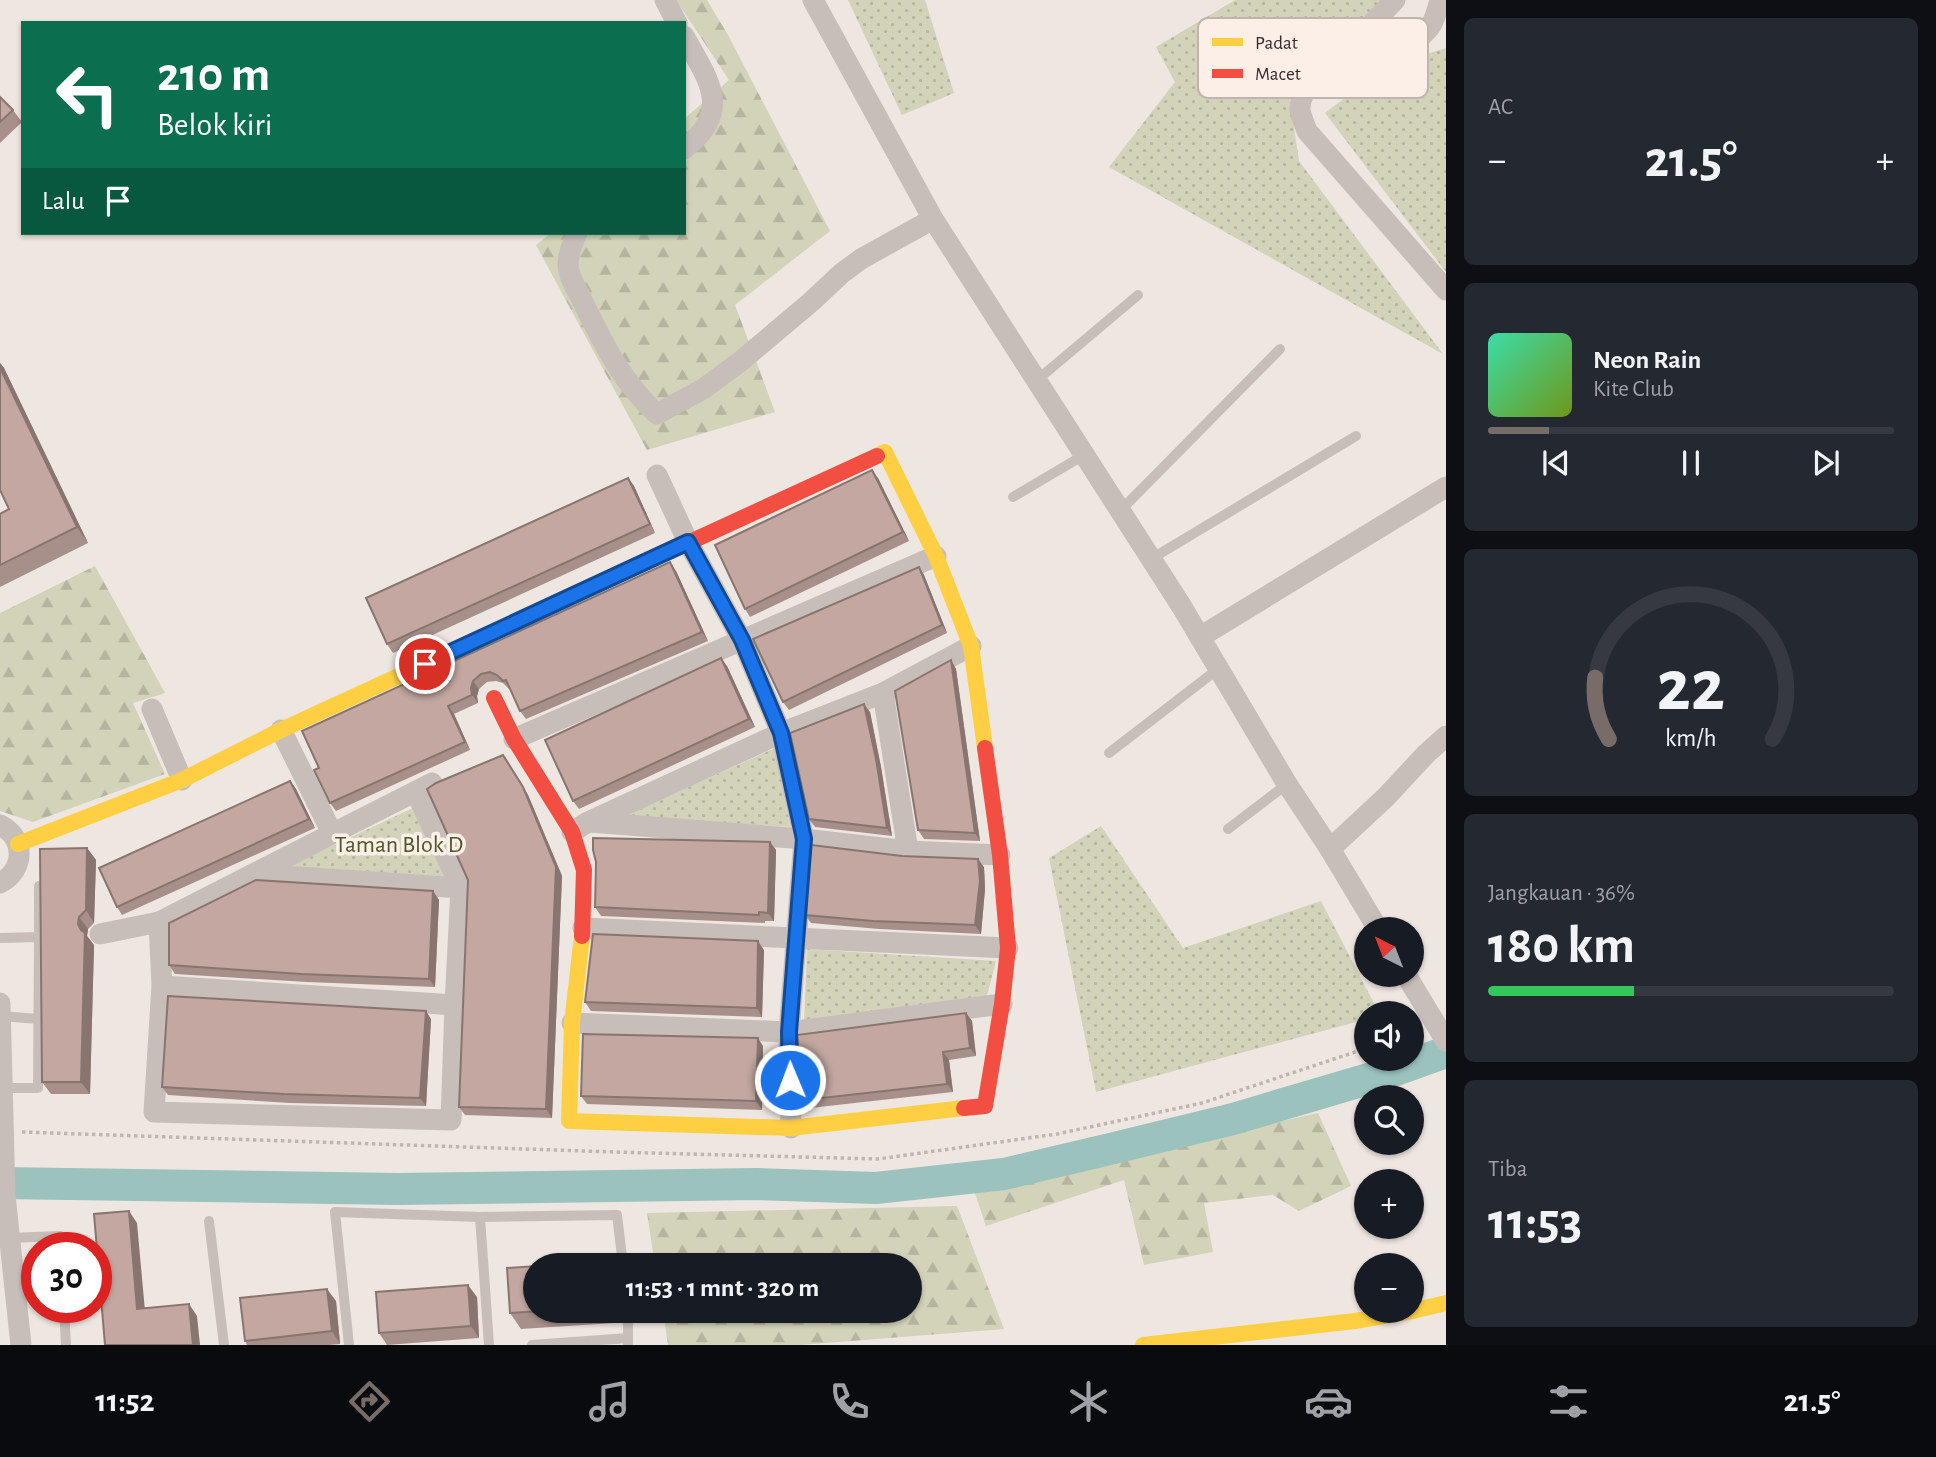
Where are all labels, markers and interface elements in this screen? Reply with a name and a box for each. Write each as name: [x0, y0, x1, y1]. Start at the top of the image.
legend: [1198, 18, 1428, 98]
text: Padat: [1255, 34, 1298, 53]
icon: left: [42, 49, 133, 140]
text: 210 m: [157, 51, 270, 100]
text: Macet: [1255, 65, 1301, 84]
text: AC: [1488, 96, 1513, 119]
text: Belok kiri: [157, 109, 273, 141]
text: 21.5°: [1645, 134, 1737, 186]
text: −: [1488, 142, 1506, 180]
text: +: [1876, 142, 1894, 180]
icon: arrive: [99, 182, 137, 220]
text: Lalu: [42, 188, 85, 214]
text: Neon Rain: [1593, 347, 1701, 373]
text: Kite Club: [1593, 378, 1674, 401]
icon: previous: [1537, 444, 1575, 482]
icon: pause: [1672, 444, 1710, 482]
icon: next: [1807, 444, 1845, 482]
pin: [395, 634, 455, 694]
icon: arrive: [406, 645, 444, 683]
text: 22: [1657, 651, 1725, 724]
text: km/h: [1665, 725, 1717, 750]
park label: Taman Blok D: [335, 833, 463, 857]
text: Jangkauan · 36%: [1488, 882, 1635, 905]
north arrow: [1354, 917, 1424, 987]
map controls: [1354, 917, 1424, 1323]
text: 180 km: [1488, 920, 1635, 972]
button: sound: [1354, 1001, 1424, 1071]
position arrow: [753, 1043, 827, 1117]
button: search: [1354, 1085, 1424, 1155]
text: Tiba: [1488, 1158, 1527, 1181]
button: +: [1354, 1169, 1424, 1239]
text: 11:53: [1488, 1196, 1582, 1248]
speed limit sign: 30: [21, 1232, 112, 1323]
button: −: [1354, 1253, 1424, 1323]
text: 11:53 · 1 mnt · 320 m: [626, 1275, 819, 1301]
icon: directions: [345, 1377, 394, 1426]
icon: music: [585, 1377, 634, 1426]
icon: phone: [825, 1377, 874, 1426]
icon: climate: [1064, 1377, 1113, 1426]
icon: car: [1304, 1377, 1353, 1426]
icon: filters: [1544, 1377, 1593, 1426]
text: 11:52: [95, 1385, 155, 1417]
text: 21.5°: [1783, 1385, 1841, 1417]

